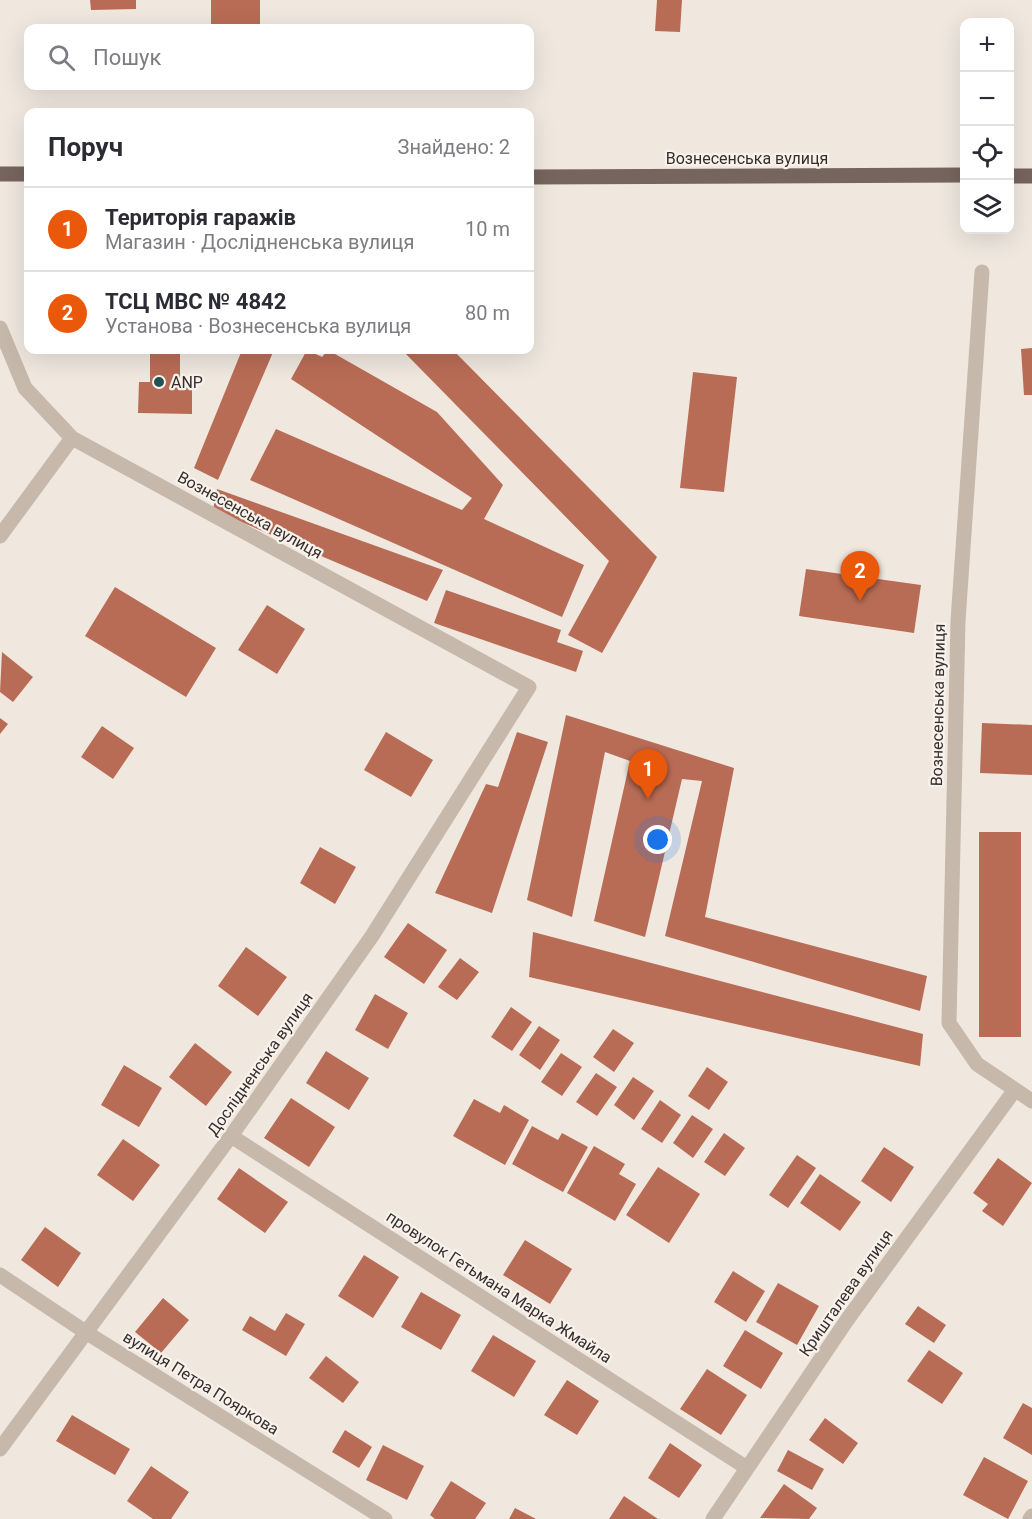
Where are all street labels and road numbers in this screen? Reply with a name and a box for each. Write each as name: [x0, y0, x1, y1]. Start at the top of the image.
street label: Вознесенська вулиця: [666, 149, 828, 168]
street label: Вознесенська вулиця: [174, 467, 326, 563]
street label: Вознесенська вулиця: [927, 624, 949, 786]
street label: Дослідненська вулиця: [203, 989, 317, 1139]
street label: провулок Гетьмана Марка Жмайла: [383, 1207, 615, 1367]
street label: Кришталева вулиця: [795, 1226, 897, 1360]
street label: вулиця Петра Пояркова: [120, 1327, 282, 1439]

